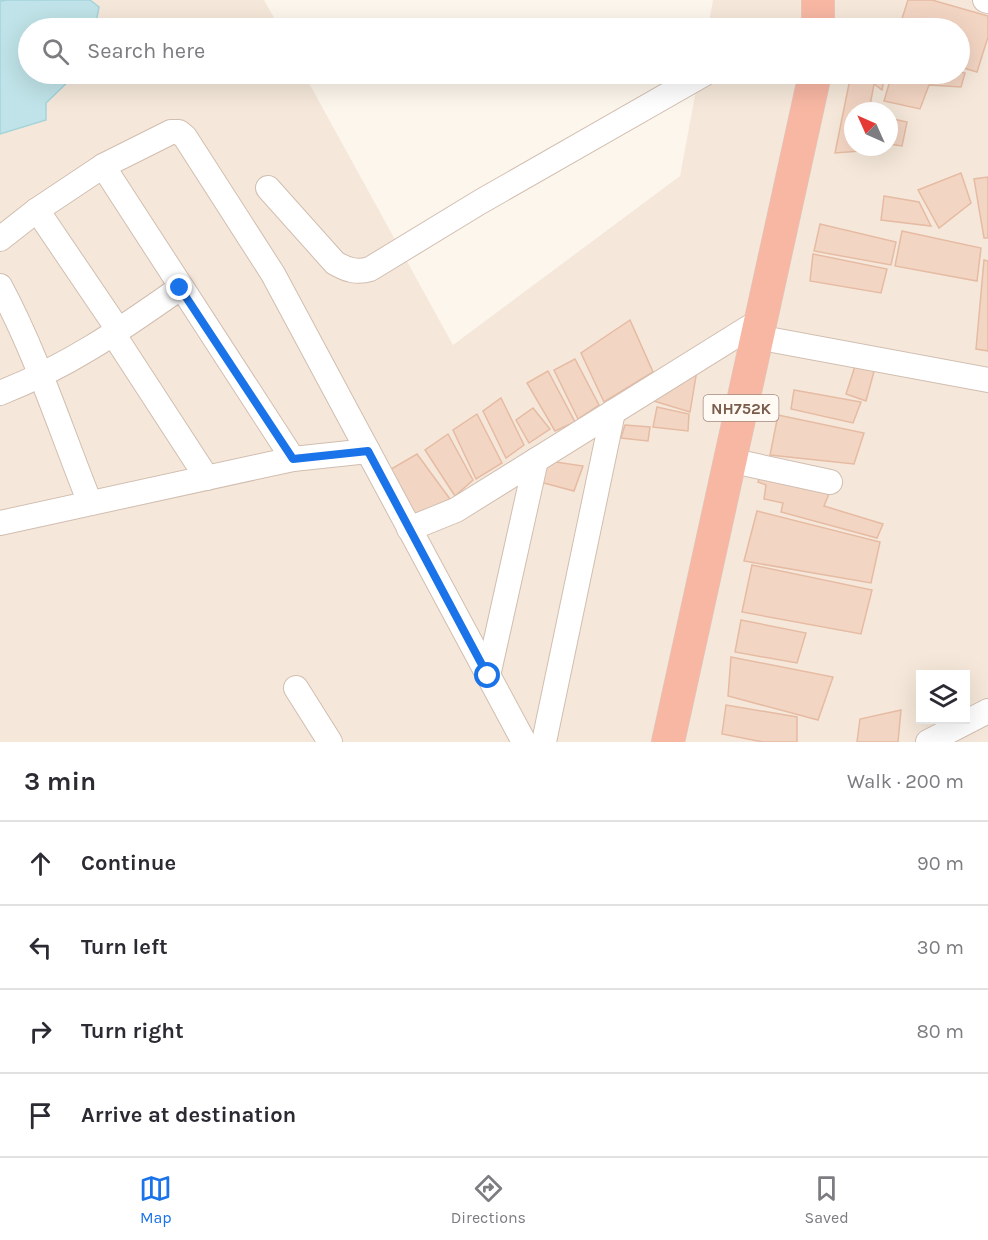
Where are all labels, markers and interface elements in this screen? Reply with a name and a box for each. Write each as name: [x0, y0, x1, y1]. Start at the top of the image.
search box: [18, 18, 970, 84]
icon: search: [39, 35, 72, 68]
text: Search here: [87, 38, 205, 64]
north arrow: [844, 102, 898, 156]
route end: [166, 274, 192, 300]
road number: NH752K: [704, 395, 778, 421]
route start: [474, 662, 500, 688]
map controls: [916, 670, 970, 724]
button: layers: [916, 670, 970, 724]
text: 3 min: [24, 766, 96, 797]
text: Walk · 200 m: [847, 770, 964, 793]
icon: ahead: [24, 847, 57, 880]
text: Continue: [81, 850, 176, 876]
text: 90 m: [917, 852, 964, 875]
icon: left: [24, 931, 57, 964]
text: Turn left: [81, 934, 168, 960]
text: 30 m: [917, 936, 964, 959]
icon: right: [24, 1015, 57, 1048]
text: Turn right: [81, 1018, 184, 1044]
text: 80 m: [916, 1020, 964, 1043]
icon: arrive: [24, 1099, 57, 1132]
text: Arrive at destination: [81, 1102, 296, 1128]
tab: Map: [139, 1172, 172, 1227]
tab: Directions: [451, 1172, 526, 1227]
tab: Saved: [805, 1172, 849, 1227]

